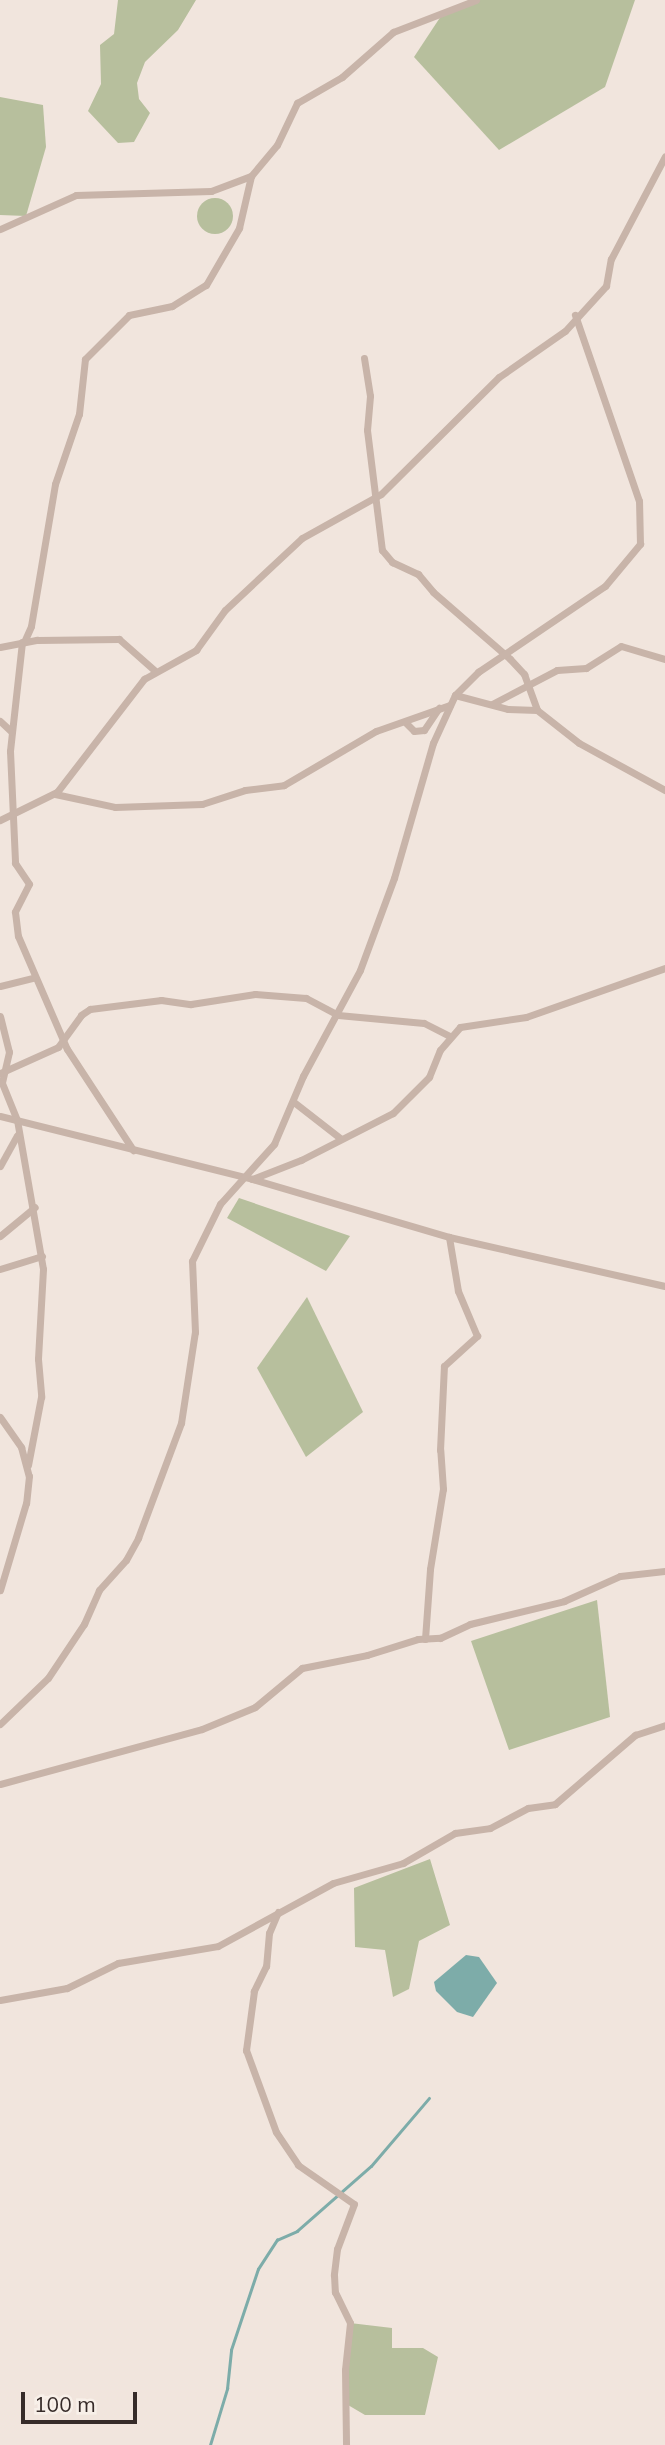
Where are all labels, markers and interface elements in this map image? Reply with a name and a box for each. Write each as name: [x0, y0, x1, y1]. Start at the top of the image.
scale bar: [24, 2378, 140, 2422]
text: 100 m: [34, 2391, 96, 2417]

